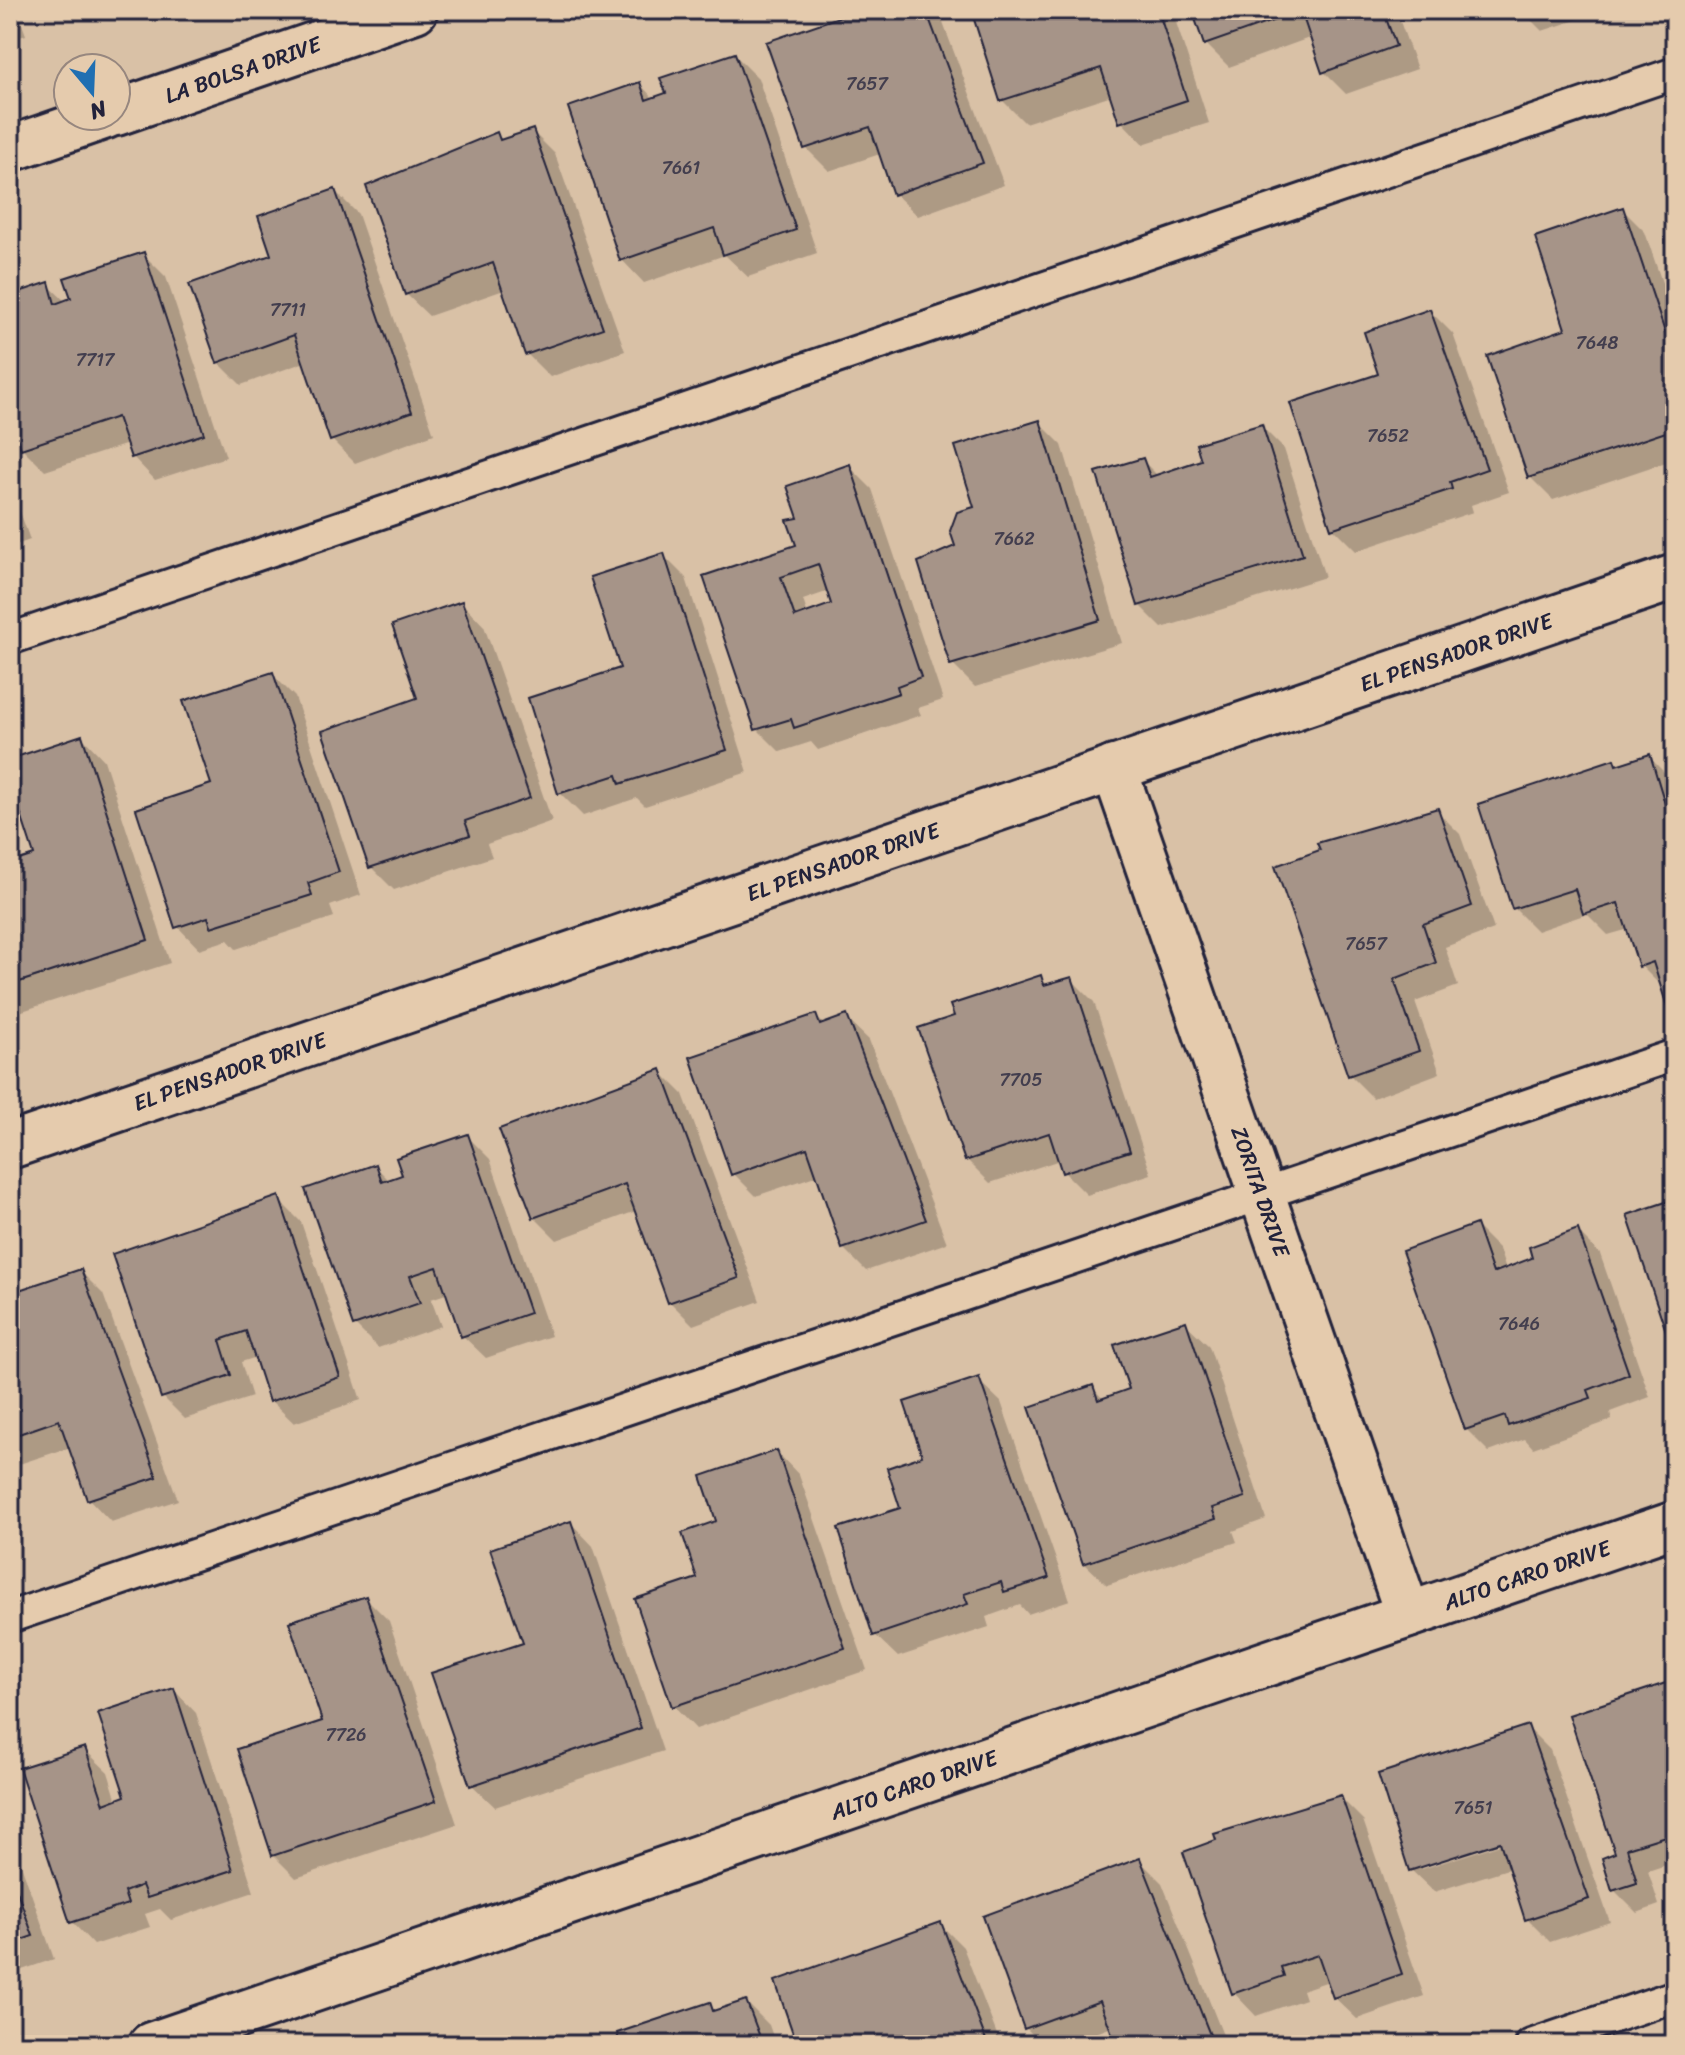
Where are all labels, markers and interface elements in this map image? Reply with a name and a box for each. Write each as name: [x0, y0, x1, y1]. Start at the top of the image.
street label: LA BOLSA DRIVE: [159, 24, 328, 114]
north arrow: [52, 52, 132, 132]
house number: 7657: [846, 68, 890, 100]
text: N: [84, 89, 113, 132]
house number: 7661: [662, 152, 700, 184]
house number: 7711: [270, 294, 306, 326]
house number: 7648: [1576, 327, 1618, 359]
house number: 7717: [76, 344, 116, 376]
house number: 7652: [1367, 420, 1409, 452]
house number: 7662: [993, 523, 1035, 555]
street label: EL PENSADOR DRIVE: [1354, 600, 1559, 703]
street label: EL PENSADOR DRIVE: [741, 810, 946, 912]
house number: 7657: [1345, 928, 1389, 960]
street label: EL PENSADOR DRIVE: [128, 1019, 333, 1122]
house number: 7705: [1000, 1064, 1042, 1096]
street label: ZORITA DRIVE: [1220, 1120, 1302, 1264]
house number: 7646: [1498, 1308, 1540, 1340]
street label: ALTO CARO DRIVE: [1437, 1527, 1617, 1622]
house number: 7726: [325, 1719, 367, 1751]
street label: ALTO CARO DRIVE: [824, 1737, 1004, 1831]
house number: 7651: [1453, 1792, 1493, 1824]

